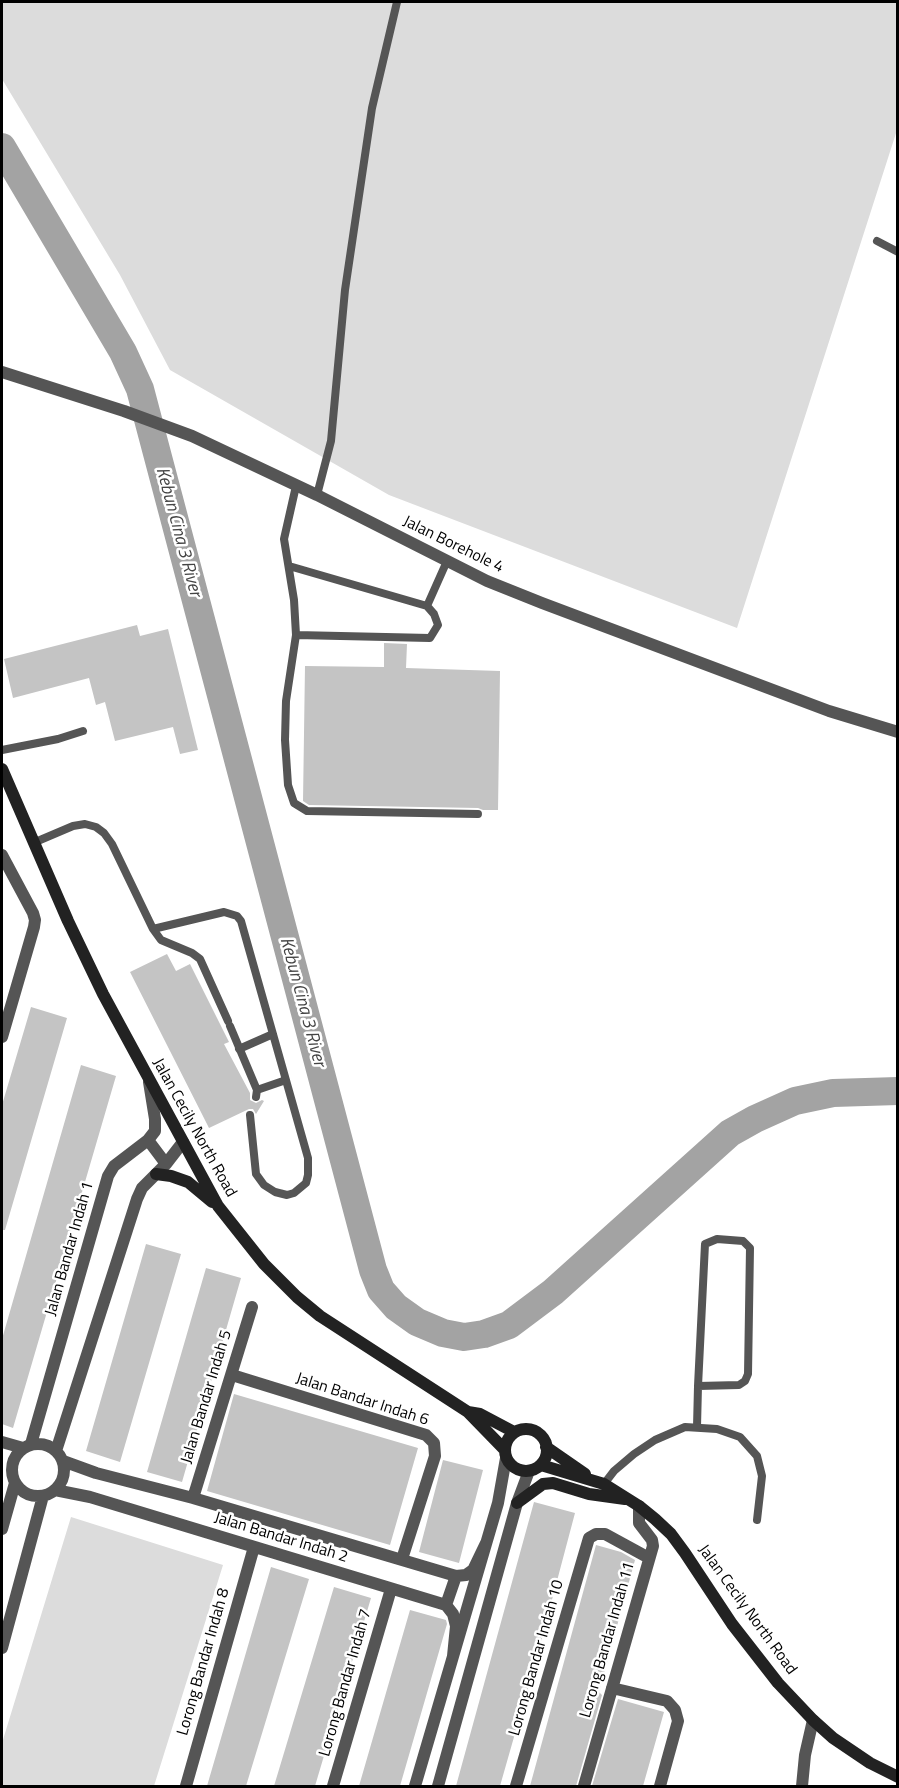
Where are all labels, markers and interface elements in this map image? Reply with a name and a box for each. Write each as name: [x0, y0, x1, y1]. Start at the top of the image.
water label: Kebun Cina 3 River: [150, 465, 206, 599]
street label: Jalan Borehole 4: [400, 512, 506, 578]
water label: Kebun Cina 3 River: [274, 935, 330, 1069]
street label: Jalan Cecily North Road: [148, 1055, 240, 1201]
street label: Jalan Bandar Indah 1: [42, 1180, 98, 1318]
street label: Jalan Bandar Indah 5: [178, 1328, 236, 1466]
street label: Jalan Bandar Indah 6: [293, 1369, 431, 1431]
street label: Jalan Bandar Indah 2: [212, 1509, 350, 1567]
street label: Jalan Cecily North Road: [694, 1541, 800, 1679]
street label: Lorong Bandar Indah 11: [577, 1560, 639, 1720]
street label: Lorong Bandar Indah 10: [506, 1578, 568, 1738]
street label: Lorong Bandar Indah 8: [174, 1586, 234, 1738]
street label: Lorong Bandar Indah 7: [316, 1607, 376, 1759]

